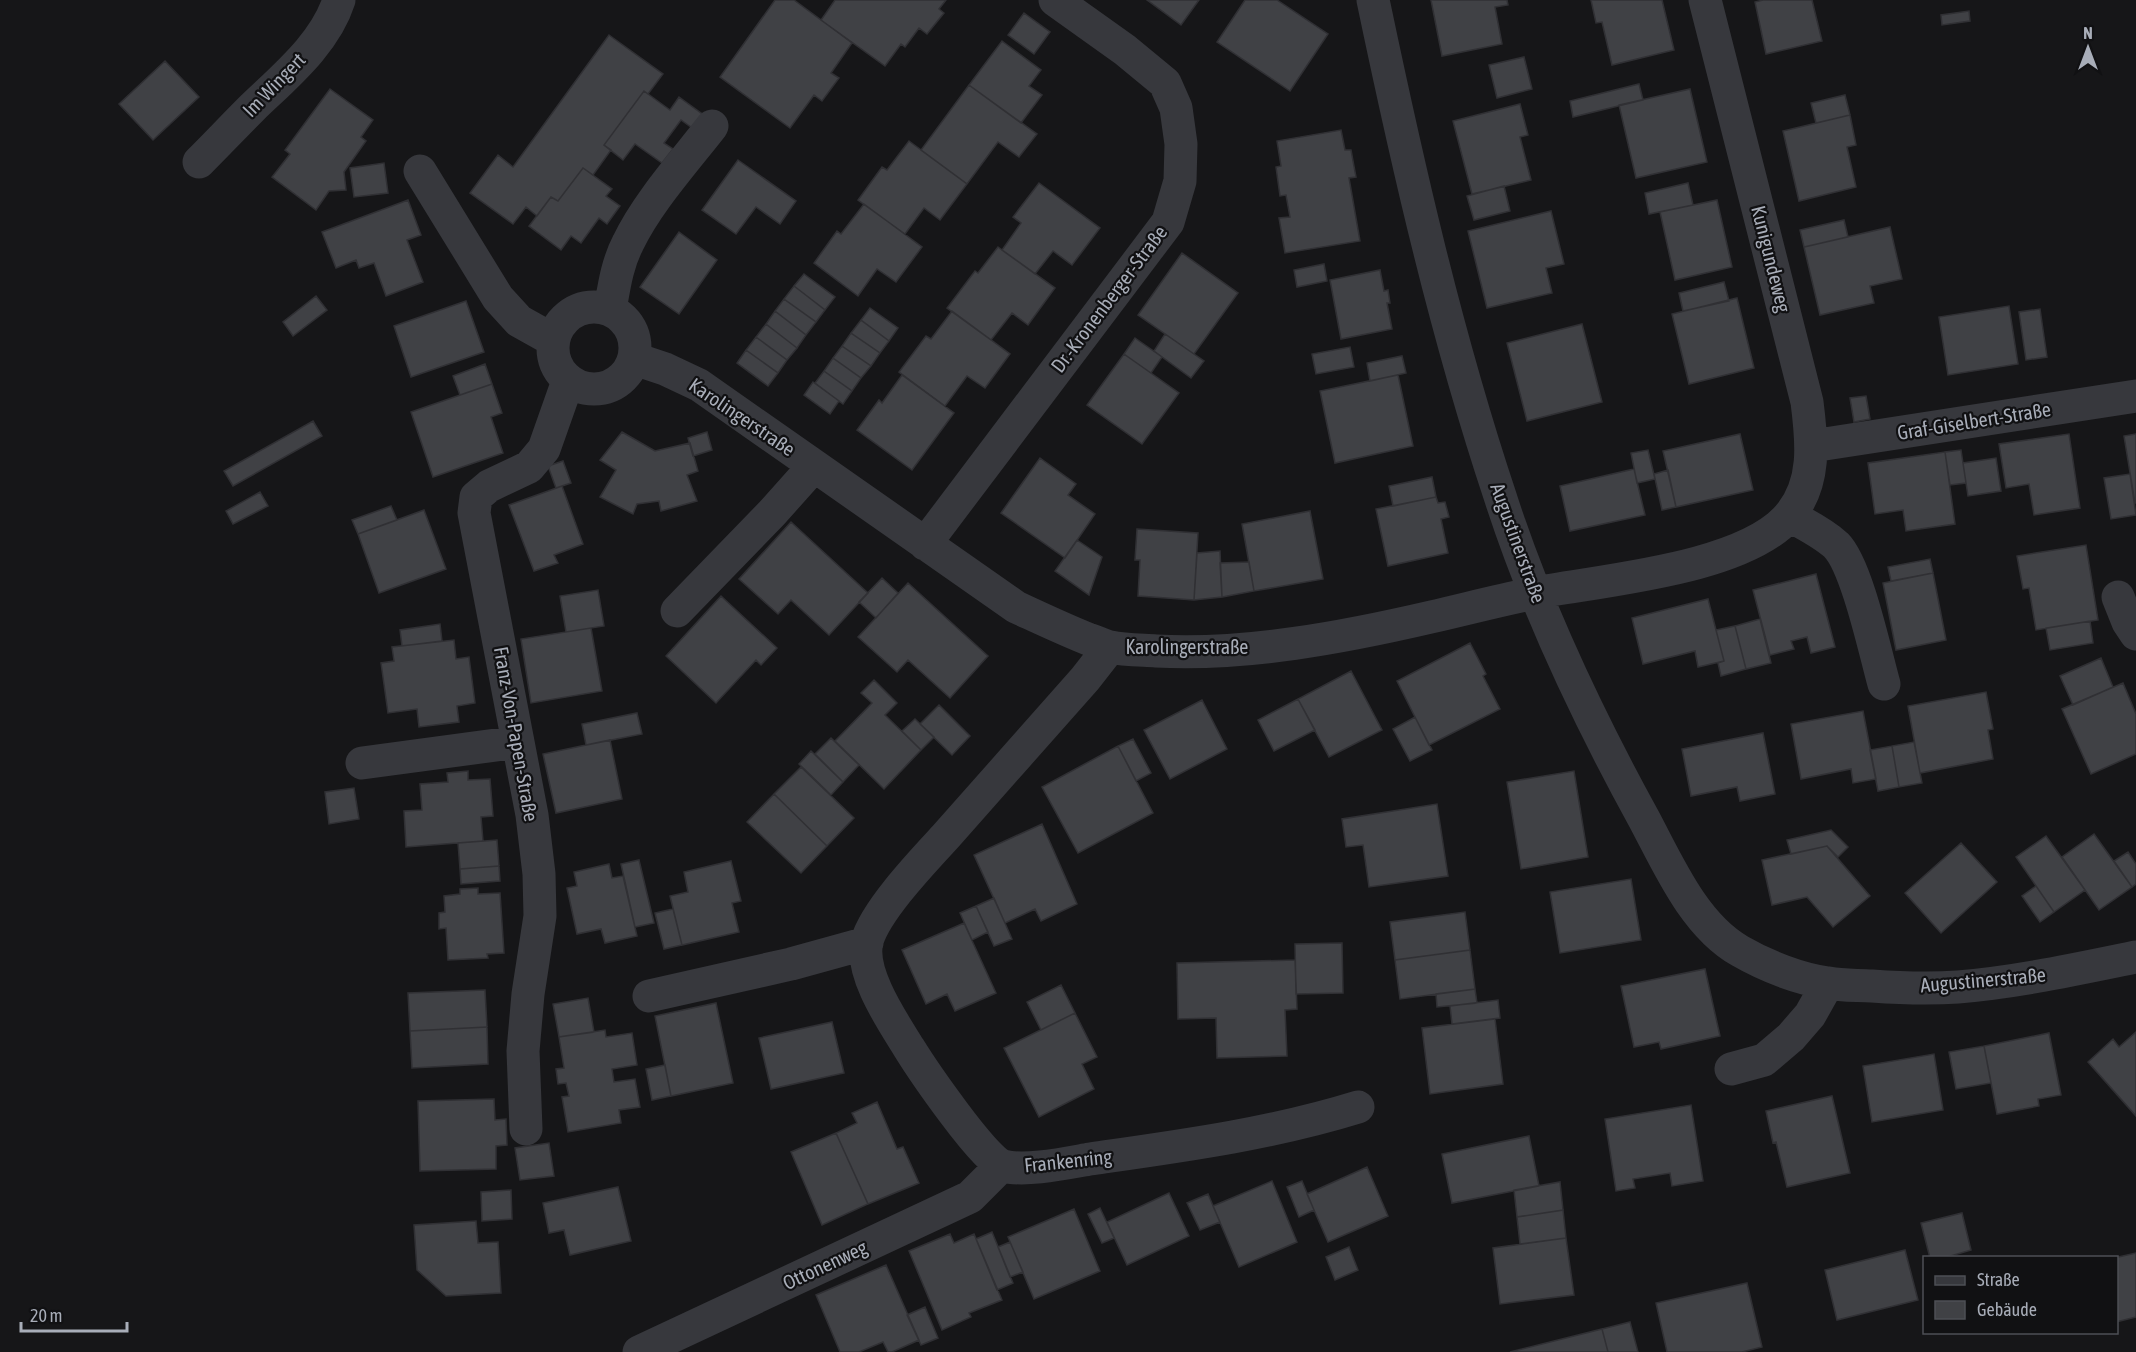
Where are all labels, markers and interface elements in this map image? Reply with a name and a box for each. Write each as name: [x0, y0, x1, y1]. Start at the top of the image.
north arrow: [2058, 18, 2118, 78]
text: N: [2083, 24, 2093, 42]
street label: Im Wingert: [238, 48, 310, 121]
street label: Kunigundeweg: [1747, 203, 1796, 315]
street label: Dr.-Kronenberger-Straße: [1046, 221, 1171, 377]
street label: Karolingerstraße: [685, 373, 800, 460]
street label: Graf-Giselbert-Straße: [1896, 397, 2052, 444]
street label: Augustinerstraße: [1486, 480, 1551, 606]
street label: Karolingerstraße: [1126, 635, 1248, 658]
street label: Franz-Von-Papen-Straße: [490, 645, 543, 823]
street label: Augustinerstraße: [1919, 963, 2047, 996]
street label: Frankenring: [1023, 1144, 1113, 1177]
street label: Ottonenweg: [779, 1235, 871, 1294]
legend: [1923, 1256, 2118, 1334]
text: Straße: [1977, 1269, 2020, 1290]
scale bar: [21, 1295, 128, 1333]
text: Gebäude: [1977, 1299, 2037, 1320]
text: 20 m: [30, 1305, 62, 1326]

